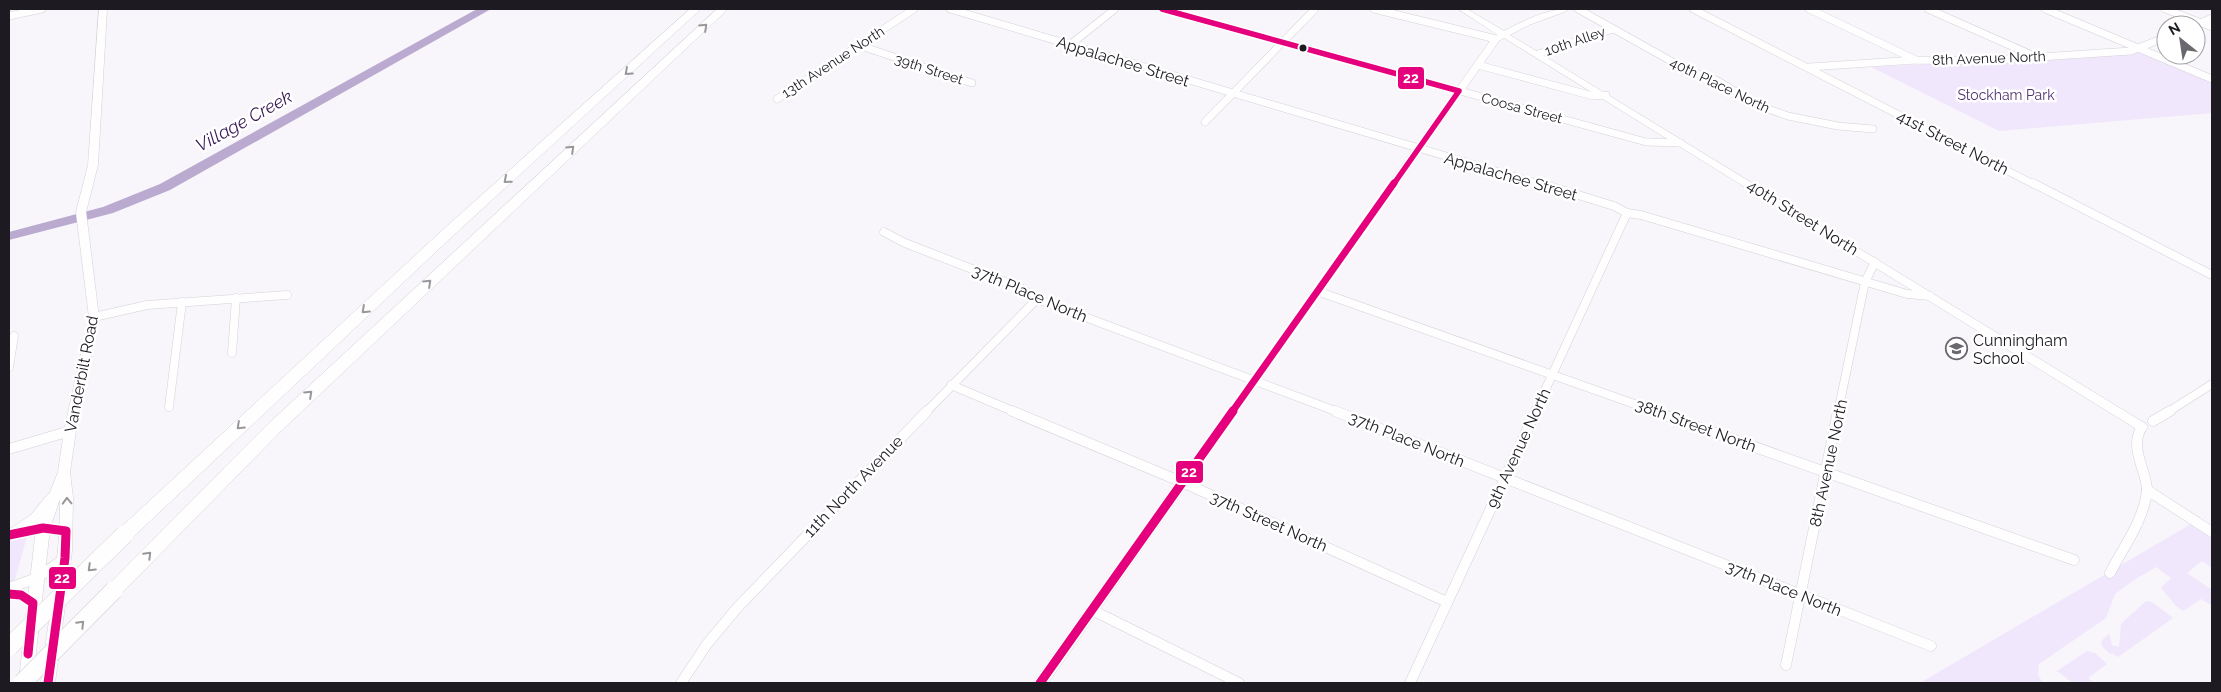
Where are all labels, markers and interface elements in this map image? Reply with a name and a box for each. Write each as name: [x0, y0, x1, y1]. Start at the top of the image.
north arrow: [2156, 15, 2206, 65]
text: N: [2166, 19, 2183, 38]
street label: 13th Avenue North: [779, 23, 887, 101]
street label: 10th Alley: [1543, 23, 1608, 59]
one-way arrow: [698, 24, 707, 33]
street label: Appalachee Street: [1054, 32, 1192, 91]
unlabelled marker: [1298, 43, 1308, 53]
street label: 8th Avenue North: [1932, 48, 2046, 68]
street label: 39th Street: [893, 50, 965, 88]
street label: 40th Place North: [1668, 54, 1772, 116]
one-way arrow: [624, 66, 633, 75]
line badge: 22: [1397, 66, 1425, 90]
text: 22: [1403, 70, 1419, 86]
water label: Village Creek: [192, 85, 296, 156]
park label: Stockham Park: [1957, 87, 2055, 103]
street label: Coosa Street: [1480, 90, 1564, 127]
street label: 41st Street North: [1894, 106, 2012, 179]
one-way arrow: [565, 146, 574, 155]
street label: Appalachee Street: [1442, 148, 1580, 205]
one-way arrow: [504, 175, 513, 183]
street label: 40th Street North: [1744, 176, 1862, 259]
street label: 37th Place North: [969, 261, 1090, 326]
one-way arrow: [422, 280, 431, 289]
one-way arrow: [361, 304, 370, 313]
street label: Vanderbilt Road: [61, 314, 102, 434]
place label: Cunningham School: [1973, 331, 2068, 368]
school or university icon: Cunningham School: [1945, 337, 1969, 361]
street label: 9th Avenue North: [1482, 385, 1555, 511]
one-way arrow: [304, 391, 313, 400]
street label: 38th Street North: [1633, 395, 1759, 456]
street label: 8th Avenue North: [1806, 398, 1851, 529]
street label: 37th Place North: [1346, 408, 1467, 471]
one-way arrow: [237, 420, 246, 429]
street label: 11th North Avenue: [800, 431, 907, 541]
line badge: 22: [1175, 460, 1204, 484]
text: 22: [1181, 464, 1197, 480]
street label: 37th Street North: [1207, 487, 1330, 556]
one-way arrow: [62, 497, 72, 505]
one-way arrow: [143, 552, 152, 561]
street label: 37th Place North: [1723, 557, 1844, 620]
one-way arrow: [87, 562, 96, 571]
line badge: 22: [48, 566, 77, 590]
text: 22: [54, 570, 70, 586]
one-way arrow: [75, 621, 84, 630]

